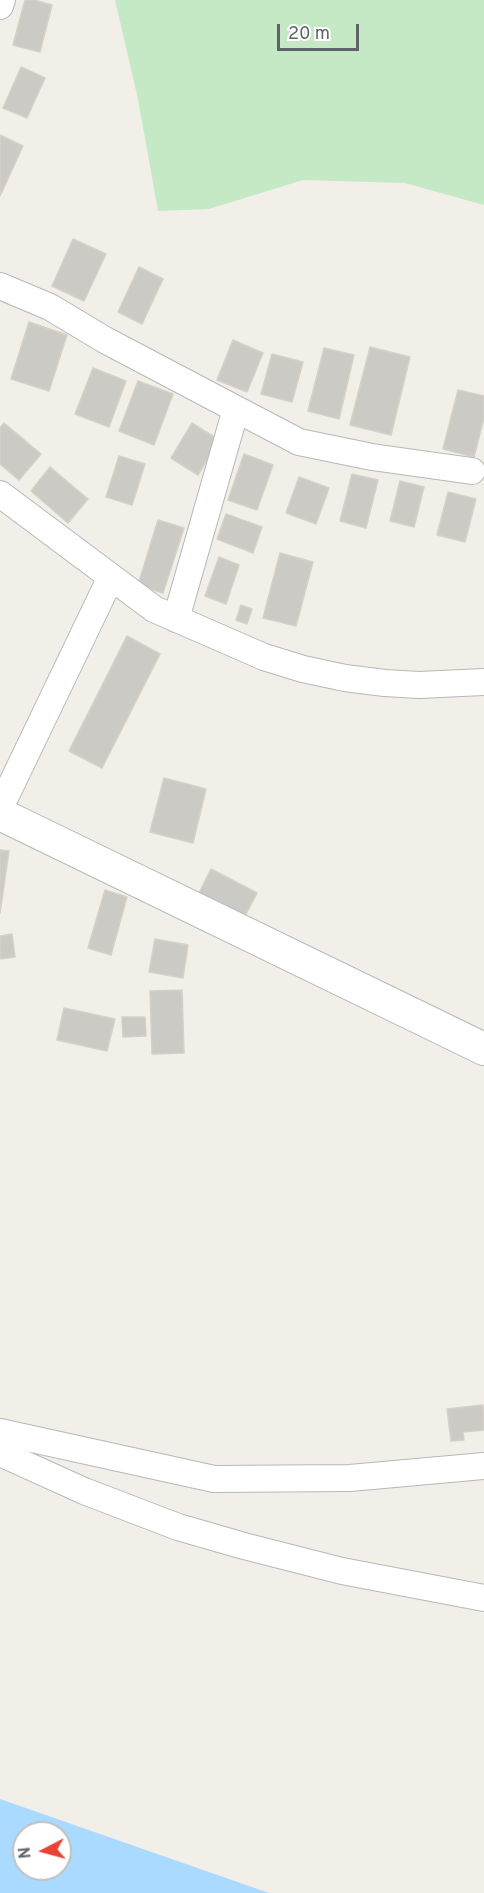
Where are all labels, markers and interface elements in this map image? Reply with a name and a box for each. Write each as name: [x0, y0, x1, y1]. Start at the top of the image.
scale bar: [280, 12, 362, 50]
text: 20 m: [288, 23, 330, 46]
north arrow: [12, 1821, 72, 1881]
text: N: [16, 1846, 37, 1859]

